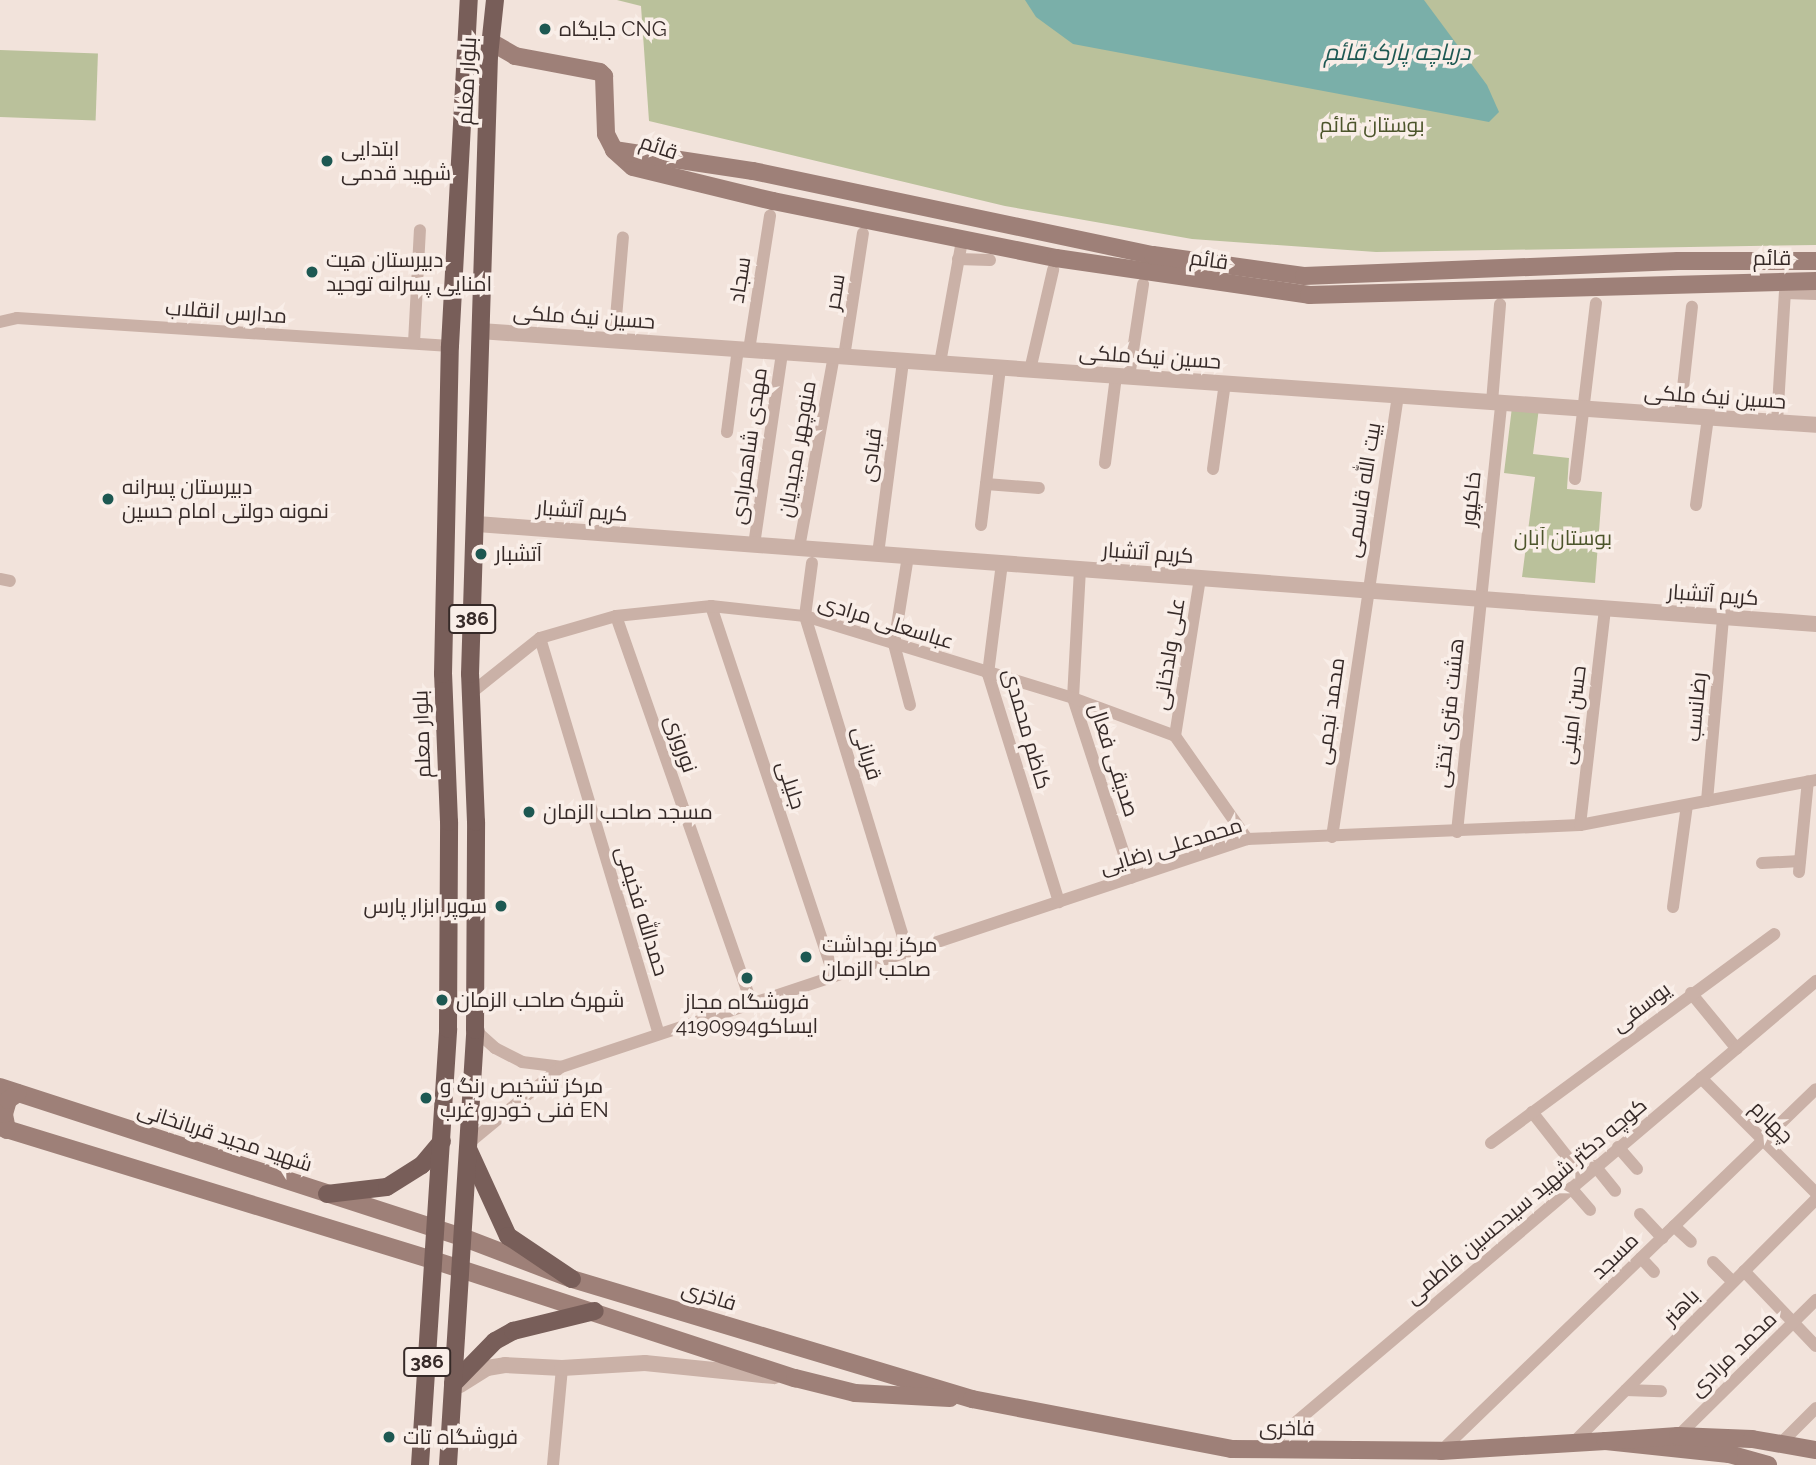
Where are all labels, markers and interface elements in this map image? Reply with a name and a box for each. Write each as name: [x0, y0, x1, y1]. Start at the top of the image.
place label: جایگاه CNG: [559, 16, 667, 42]
marker: جایگاه CNG: [537, 21, 553, 37]
street label: بلوار معلم: [452, 36, 482, 126]
water label: دریاچه پارک قائم: [1324, 38, 1470, 66]
park label: بوستان قائم: [1319, 112, 1425, 138]
street label: قائم: [637, 129, 681, 165]
place label: ابتدایی شهید قدمی: [341, 136, 451, 186]
marker: ابتدایی شهید قدمی: [319, 153, 335, 169]
street label: قائم: [1188, 245, 1230, 275]
street label: قائم: [1753, 245, 1791, 271]
place label: دبیرستان هیت امنایی پسرانه توحید: [326, 247, 492, 297]
street label: سجاد: [724, 255, 756, 305]
marker: دبیرستان هیت امنایی پسرانه توحید: [304, 264, 320, 280]
street label: سحر: [820, 272, 850, 312]
street label: مدارس انقلاب: [164, 295, 288, 329]
street label: حسین نیک ملکی: [512, 299, 656, 335]
street label: حسین نیک ملکی: [1078, 339, 1222, 375]
street label: مهدی شاهمرادی: [726, 366, 772, 526]
street label: منوچهر مجیدیان: [773, 379, 821, 519]
street label: حسین نیک ملکی: [1643, 379, 1787, 415]
street label: بیت الله قاسمی: [1340, 421, 1386, 559]
street label: قبادی: [855, 426, 887, 484]
street label: خاکپور: [1456, 470, 1486, 528]
place label: دبیرستان پسرانه نمونه دولتی امام حسین: [122, 474, 329, 524]
marker: دبیرستان پسرانه نمونه دولتی امام حسین: [100, 491, 116, 507]
street label: کریم آتشبار: [536, 495, 628, 527]
park label: بوستان آبان: [1514, 525, 1612, 551]
street label: کریم آتشبار: [1102, 537, 1194, 569]
place label: آتشبار: [495, 541, 542, 567]
marker: آتشبار: [473, 546, 489, 562]
street label: کریم آتشبار: [1667, 579, 1759, 611]
street label: عباسعلی مرادی: [815, 589, 957, 655]
street label: علی ولدخانی: [1148, 596, 1190, 712]
road number: 386: [448, 604, 496, 634]
street label: هشت متری تختی: [1429, 637, 1469, 789]
street label: محمد نجمی: [1310, 656, 1350, 766]
street label: حسن امینی: [1554, 664, 1592, 766]
street label: کاظم محمدی: [998, 666, 1056, 792]
street label: رضانسب: [1680, 671, 1712, 743]
street label: بلوار معلم: [408, 690, 436, 778]
street label: صدیقی فعال: [1084, 700, 1144, 820]
street label: نوروزی: [659, 712, 703, 776]
street label: قربانی: [847, 723, 887, 783]
street label: جلیلی: [771, 758, 811, 812]
place label: مسجد صاحب الزمان: [543, 799, 713, 825]
marker: مسجد صاحب الزمان: [521, 804, 537, 820]
street label: محمدعلی رضایی: [1097, 812, 1245, 880]
street label: حمدالله فخیمی: [610, 843, 674, 979]
place label: سوپر ابزار پارس: [363, 893, 487, 919]
marker: سوپر ابزار پارس: [493, 898, 509, 914]
place label: مرکز بهداشت صاحب الزمان: [822, 932, 937, 982]
marker: مرکز بهداشت صاحب الزمان: [796, 947, 816, 967]
marker: فروشگاه مجاز ایساکو4190994: [739, 970, 755, 986]
street label: یوسفی: [1607, 977, 1675, 1037]
place label: شهرک صاحب الزمان: [456, 987, 624, 1013]
place label: فروشگاه مجاز ایساکو4190994: [676, 989, 818, 1039]
marker: شهرک صاحب الزمان: [434, 992, 450, 1008]
place label: مرکز تشخیص رنگ و فنی خودرو غرب EN: [440, 1073, 609, 1123]
marker: مرکز تشخیص رنگ و فنی خودرو غرب EN: [418, 1090, 434, 1106]
street label: کوچه دکتر شهید سیدحسین فاطمی: [1400, 1093, 1652, 1309]
street label: چهارم: [1745, 1095, 1799, 1149]
street label: شهید مجید قربانخانی: [134, 1097, 316, 1177]
street label: مسجد: [1586, 1228, 1644, 1284]
street label: فاخری: [679, 1276, 739, 1316]
street label: باهنر: [1658, 1284, 1704, 1330]
street label: محمد مرادی: [1684, 1306, 1782, 1402]
road number: 386: [402, 1346, 452, 1378]
street label: فاخری: [1259, 1415, 1315, 1441]
place label: فروشگاه تات: [403, 1424, 518, 1450]
marker: فروشگاه تات: [381, 1429, 397, 1445]

